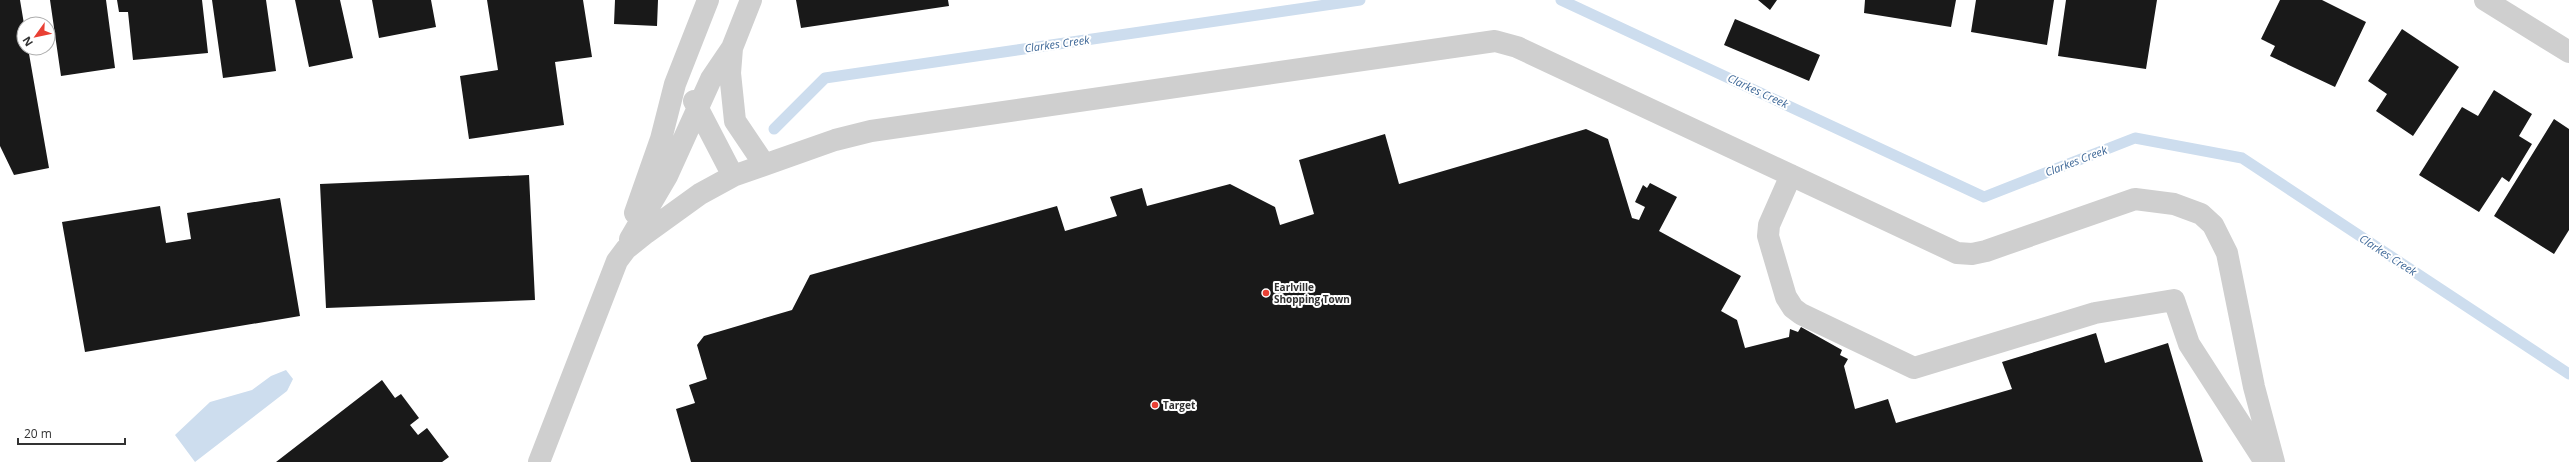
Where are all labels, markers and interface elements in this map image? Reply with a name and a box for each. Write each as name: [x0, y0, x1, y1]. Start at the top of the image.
north arrow: [16, 16, 56, 56]
water label: Clarkes Creek: [1023, 31, 1091, 55]
text: N: [18, 34, 36, 50]
water label: Clarkes Creek: [1725, 70, 1792, 111]
water label: Clarkes Creek: [2043, 142, 2110, 179]
water label: Clarkes Creek: [2357, 230, 2420, 279]
place label: Earlville Shopping Town: [1274, 280, 1350, 306]
marker: Earlville Shopping Town: [1261, 288, 1271, 298]
place label: Target: [1163, 398, 1196, 412]
marker: Target: [1150, 400, 1160, 410]
scale bar: [18, 420, 125, 446]
text: 20 m: [24, 425, 52, 442]

